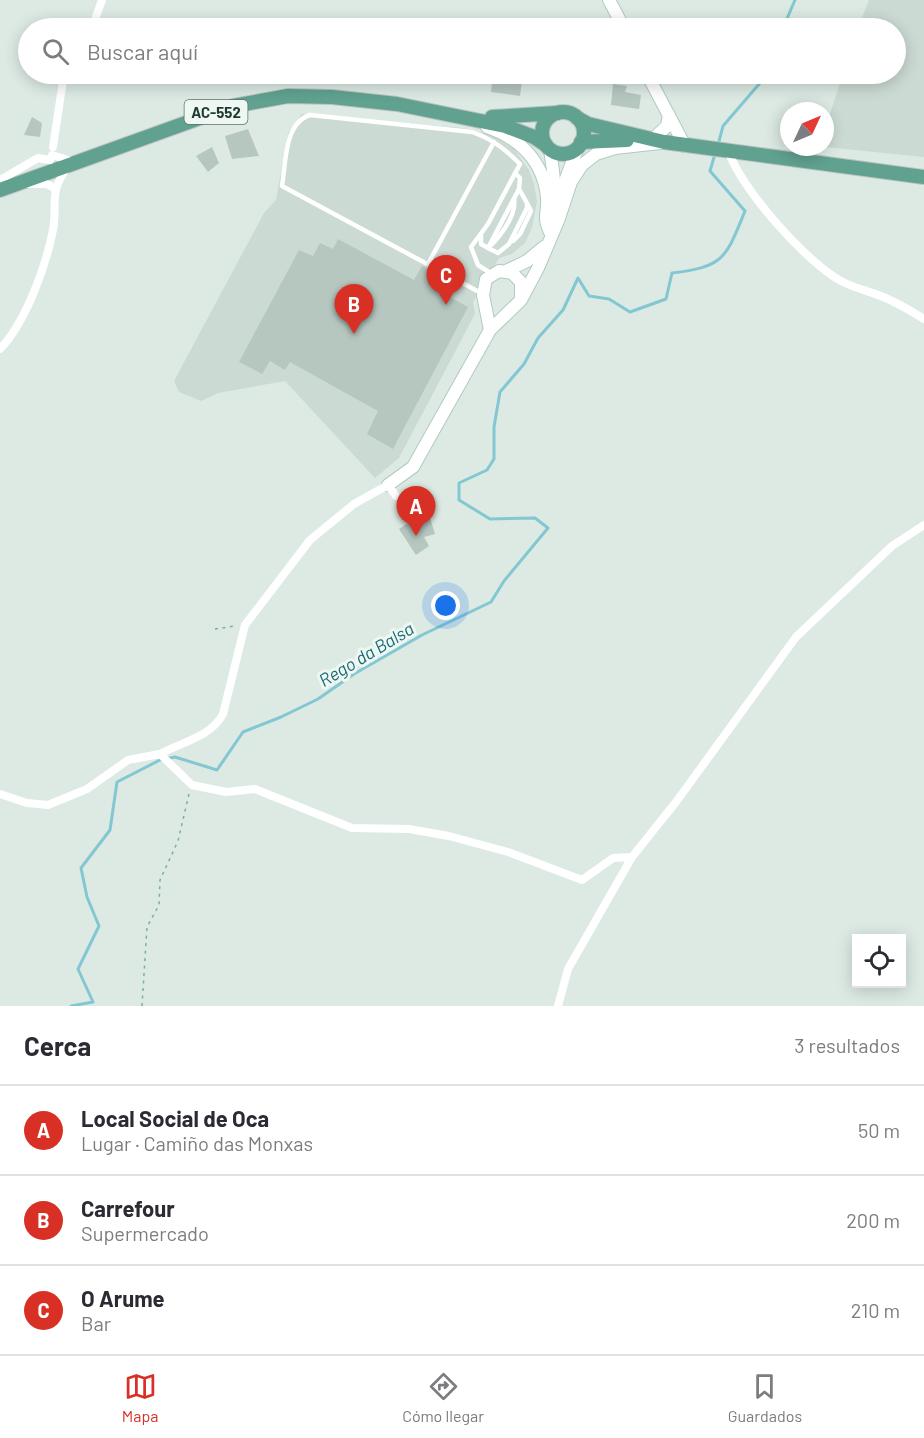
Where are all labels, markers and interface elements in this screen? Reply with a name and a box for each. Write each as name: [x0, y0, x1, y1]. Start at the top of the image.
search box: [18, 18, 906, 84]
icon: search: [39, 35, 72, 68]
text: Buscar aquí: [87, 38, 198, 64]
road number: AC-552: [184, 100, 248, 124]
north arrow: [780, 102, 834, 156]
pin: C: [426, 256, 466, 305]
pin: B: [334, 284, 374, 334]
pin: A: [396, 486, 436, 536]
your location: [431, 591, 460, 620]
water label: Rego da Balsa: [315, 617, 417, 691]
map controls: [852, 934, 906, 988]
button: locate: [852, 934, 906, 988]
text: Cerca: [24, 1030, 91, 1061]
text: 3 resultados: [794, 1033, 900, 1057]
text: Local Social de Oca: [81, 1105, 269, 1131]
text: A: [37, 1118, 50, 1142]
text: 50 m: [858, 1118, 900, 1142]
text: Lugar · Camiño das Monxas: [81, 1131, 313, 1155]
text: Carrefour: [81, 1195, 175, 1221]
text: B: [37, 1208, 50, 1232]
text: 200 m: [846, 1208, 900, 1232]
text: Supermercado: [81, 1221, 209, 1245]
text: O Arume: [81, 1285, 165, 1311]
text: C: [37, 1298, 50, 1322]
text: 210 m: [851, 1298, 900, 1322]
text: Bar: [81, 1311, 111, 1335]
tab: Mapa: [122, 1370, 158, 1425]
tab: Cómo llegar: [402, 1370, 484, 1425]
tab: Guardados: [728, 1370, 802, 1425]

